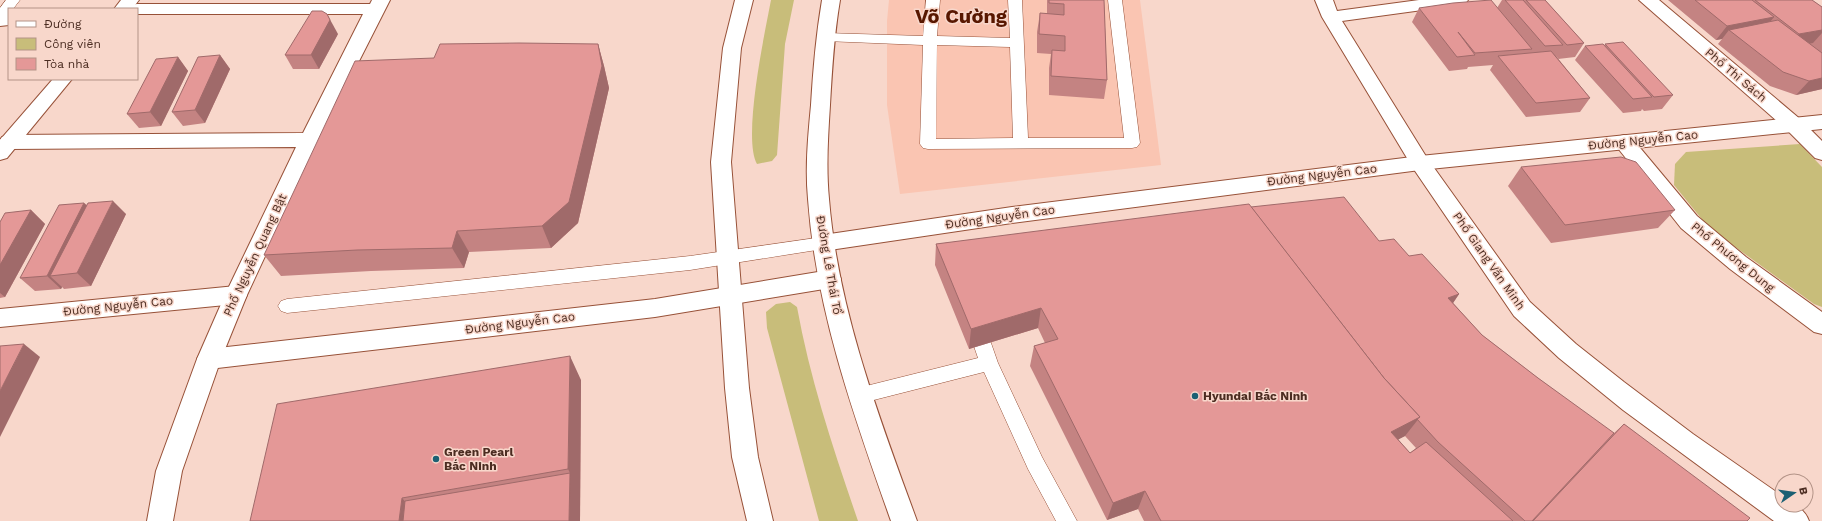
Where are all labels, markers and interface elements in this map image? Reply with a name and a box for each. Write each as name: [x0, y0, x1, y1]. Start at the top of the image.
district label: Võ Cường: [915, 4, 1008, 28]
legend: [8, 8, 138, 80]
text: Đường: [44, 17, 82, 31]
text: Công viên: [44, 37, 101, 51]
street label: Phố Thi Sách: [1702, 45, 1770, 105]
text: Tòa nhà: [44, 57, 90, 71]
street label: Đường Nguyễn Cao: [1587, 127, 1699, 153]
street label: Đường Nguyễn Cao: [1266, 161, 1378, 189]
street label: Phố Nguyễn Quang Bật: [220, 191, 290, 319]
street label: Đường Nguyễn Cao: [944, 202, 1056, 232]
street label: Phố Giang Văn Minh: [1450, 210, 1528, 312]
street label: Đường Lê Thái Tổ: [813, 214, 845, 316]
street label: Phố Phương Dung: [1689, 219, 1778, 295]
street label: Đường Nguyễn Cao: [62, 293, 174, 319]
street label: Đường Nguyễn Cao: [464, 309, 576, 337]
place label: Hyundai Bắc Ninh: [1203, 389, 1308, 403]
marker: Hyundai Bắc Ninh: [1190, 391, 1200, 401]
place label: Green Pearl Bắc Ninh: [444, 445, 513, 473]
marker: Green Pearl Bắc Ninh: [431, 454, 441, 464]
north arrow: [1774, 473, 1814, 513]
text: B: [1796, 486, 1811, 496]

